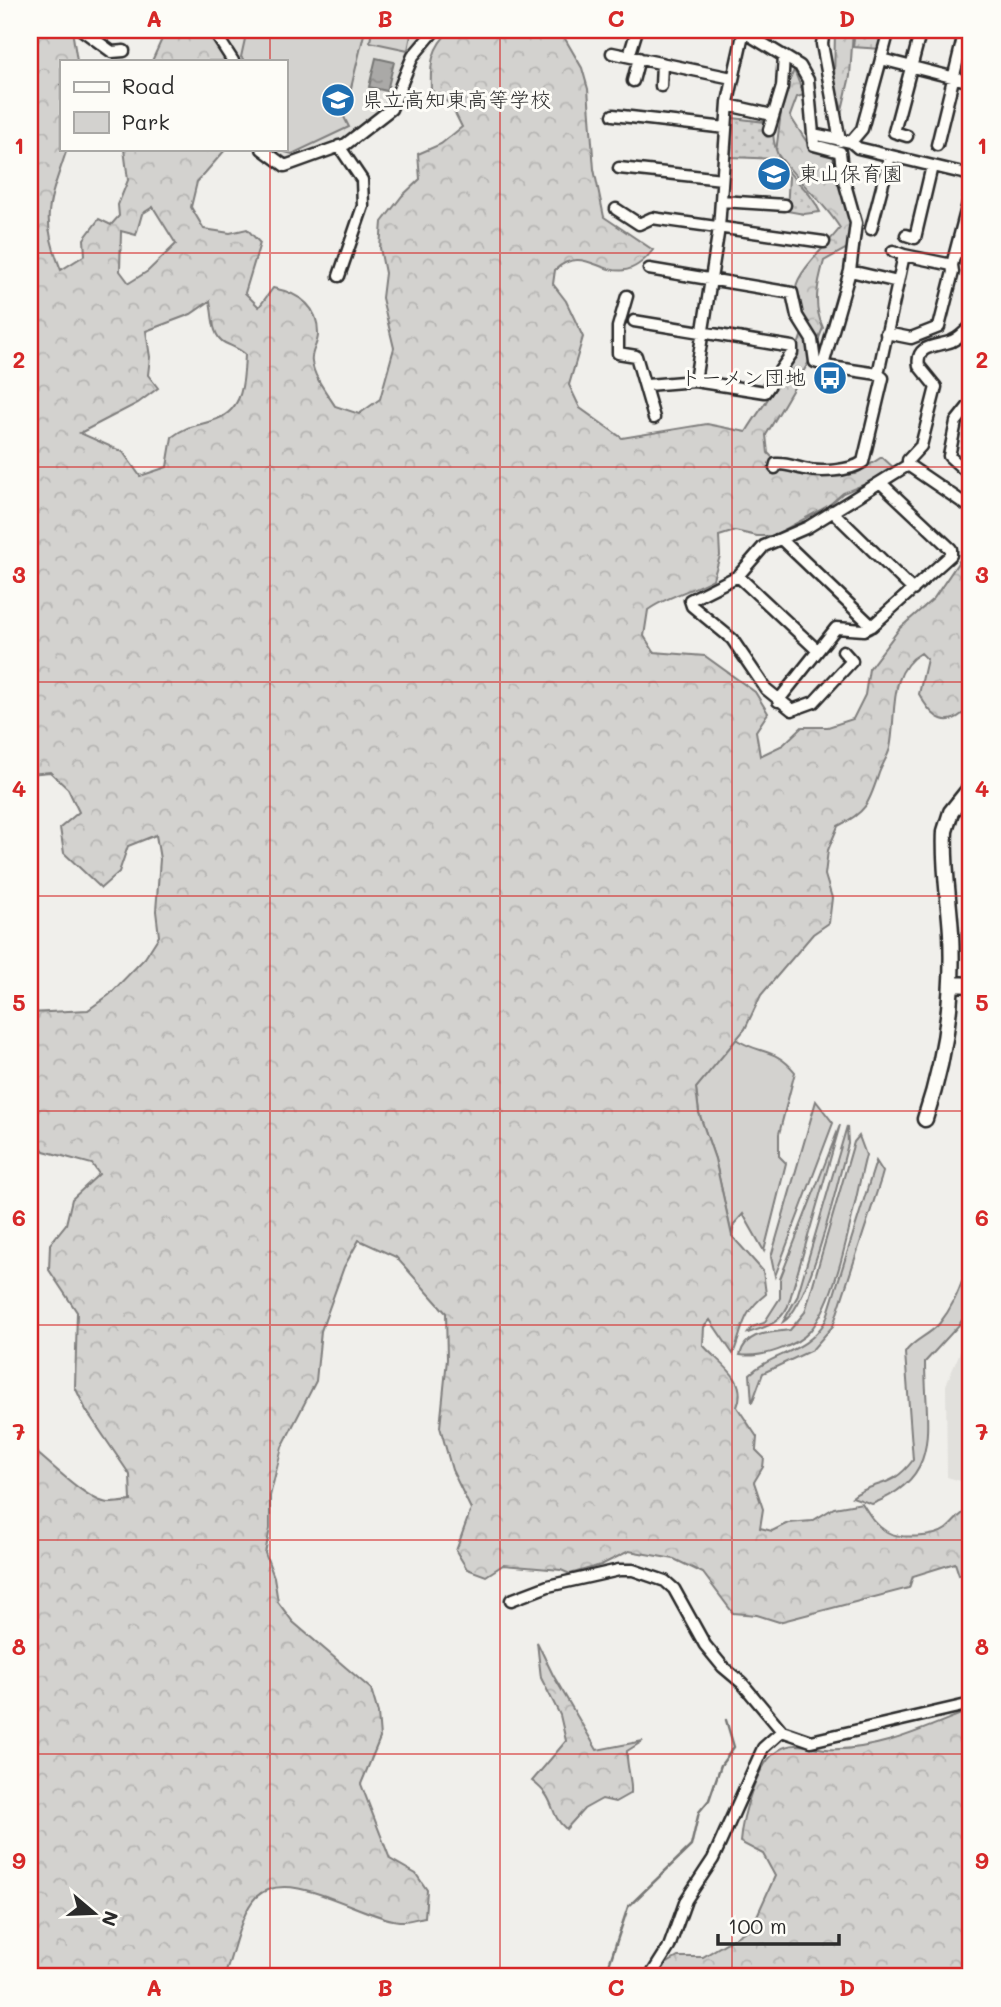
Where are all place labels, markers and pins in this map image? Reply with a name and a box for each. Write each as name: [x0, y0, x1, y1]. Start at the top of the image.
school or university icon: 県立高知東高等学校: [319, 81, 357, 119]
place label: 県立高知東高等学校: [362, 85, 551, 112]
school or university icon: 東山保育園: [755, 155, 793, 193]
place label: 東山保育園: [798, 159, 903, 186]
bus stop icon: トーメン団地: [811, 359, 849, 397]
place label: トーメン団地: [680, 363, 806, 390]

